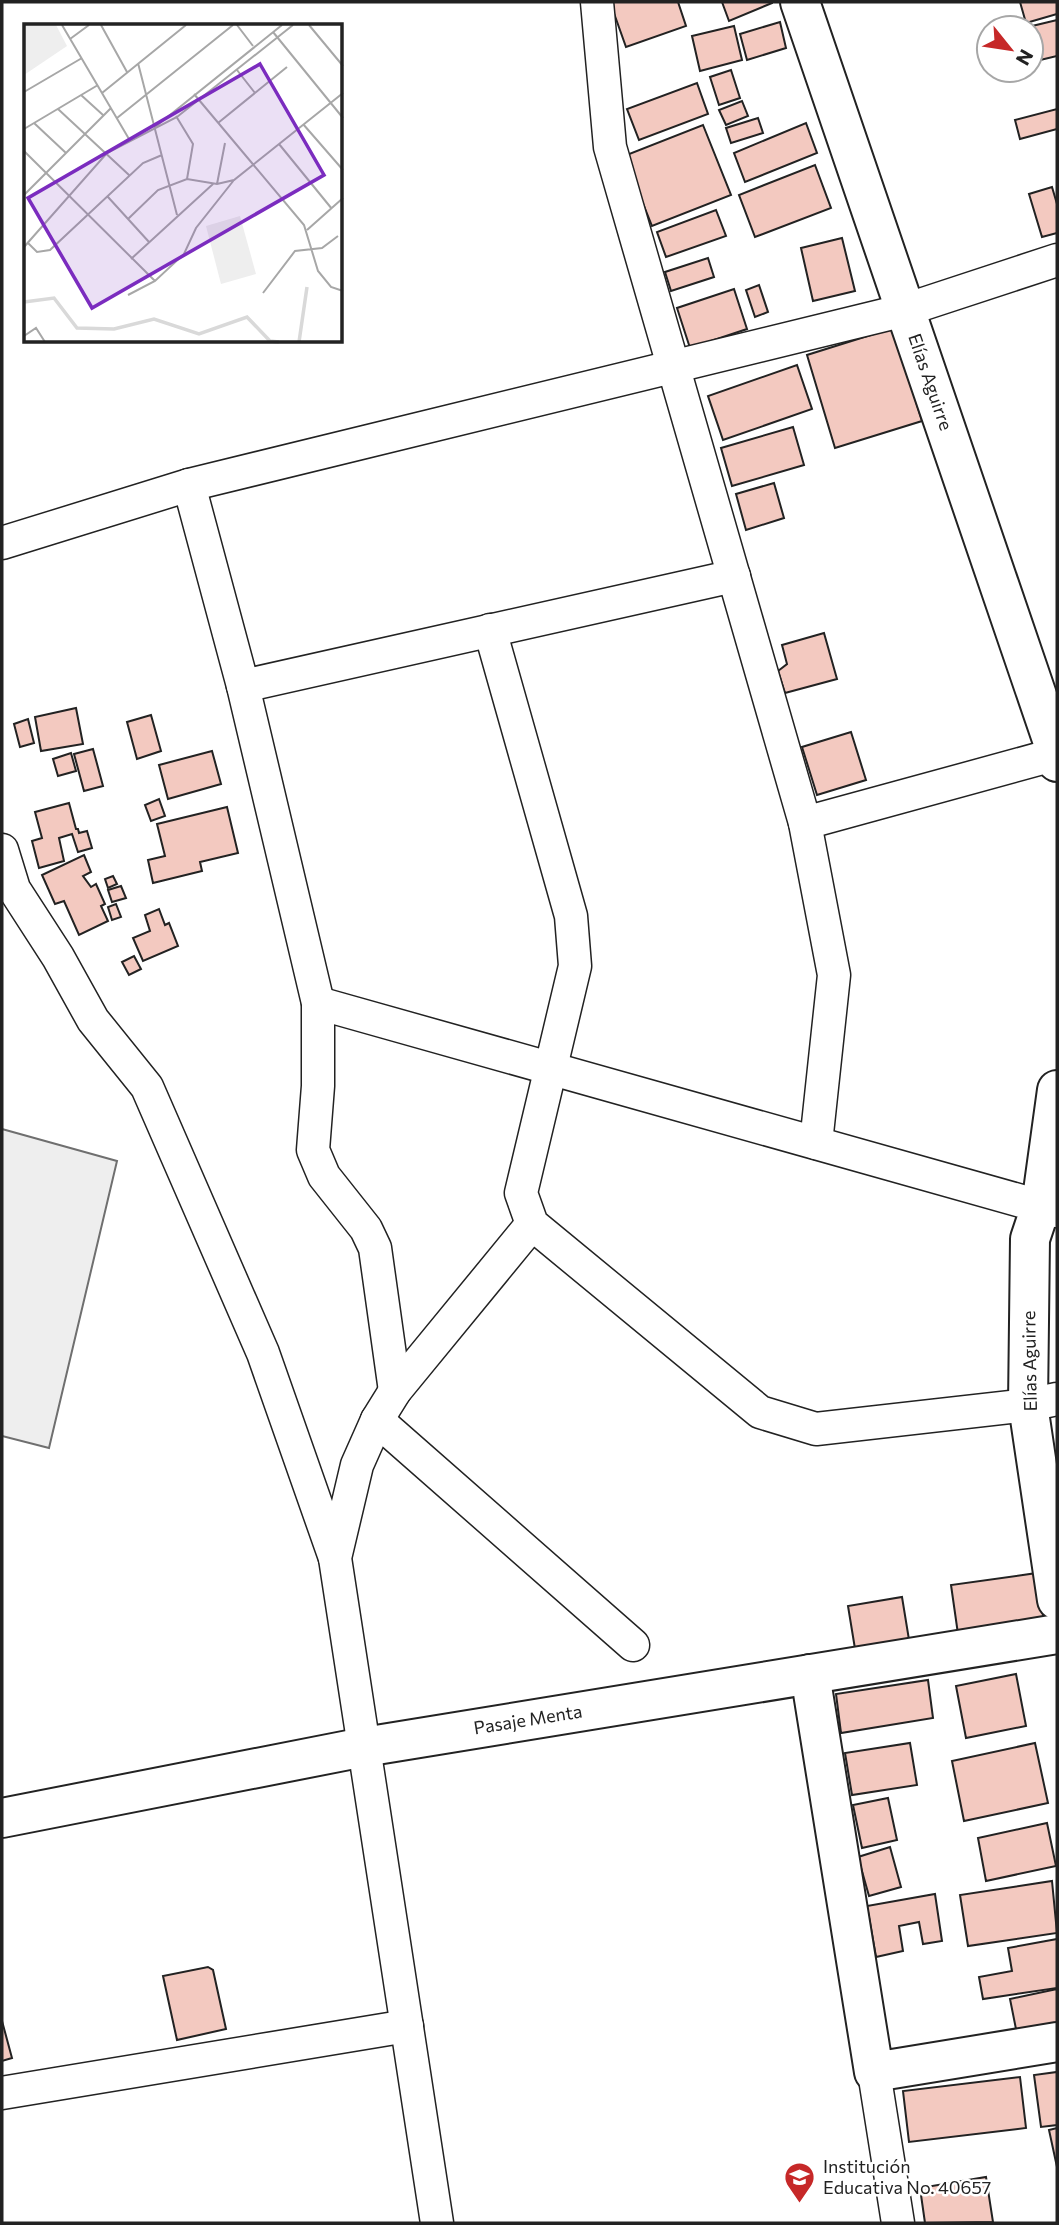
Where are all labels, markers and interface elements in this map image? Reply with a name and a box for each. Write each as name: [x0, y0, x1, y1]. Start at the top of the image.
north arrow: [975, 14, 1045, 84]
inset map: [24, 24, 343, 343]
text: N: [1012, 46, 1039, 70]
street label: Elías Aguirre: [904, 330, 958, 433]
street label: Elías Aguirre: [1017, 1310, 1041, 1412]
street label: Pasaje Menta: [472, 1700, 584, 1738]
place label: Institución Educativa No. 40657: [823, 2155, 991, 2198]
school or university icon: Institución Educativa No. 40657: [783, 2160, 817, 2204]

